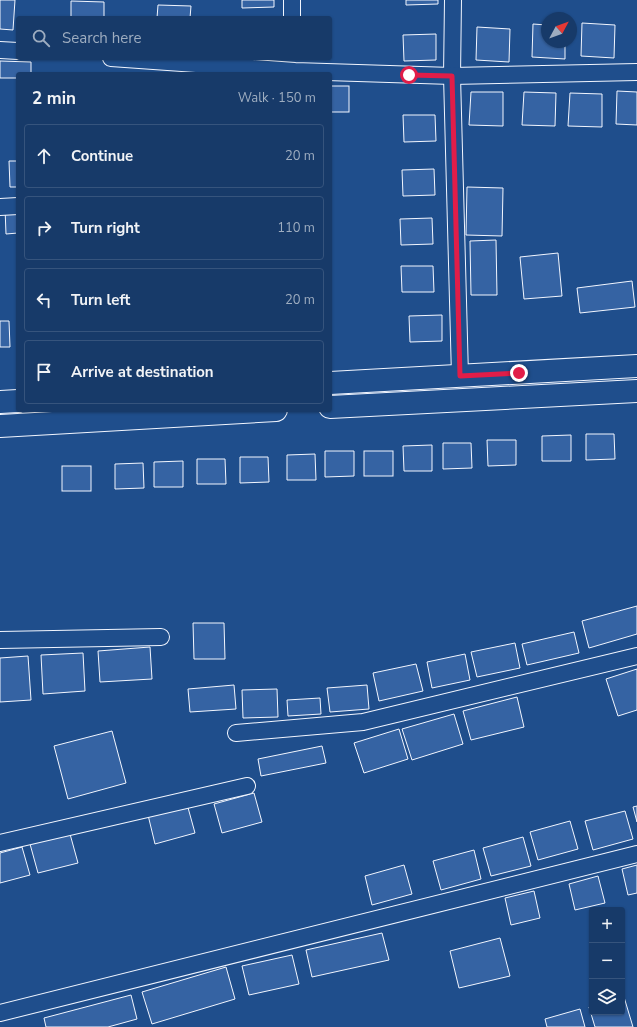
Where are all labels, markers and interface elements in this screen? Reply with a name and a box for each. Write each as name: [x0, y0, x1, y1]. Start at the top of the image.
north arrow: [541, 12, 577, 48]
search box: [16, 16, 332, 60]
icon: search: [30, 27, 52, 49]
text: Search here: [62, 28, 142, 48]
route start: [400, 66, 418, 84]
text: 2 min: [32, 87, 76, 110]
text: Walk · 150 m: [238, 89, 316, 107]
icon: ahead: [33, 145, 55, 167]
text: Continue: [71, 146, 133, 166]
text: 20 m: [285, 147, 315, 165]
icon: right: [33, 217, 55, 239]
text: Turn right: [71, 218, 140, 238]
text: 110 m: [277, 219, 315, 237]
icon: left: [33, 289, 55, 311]
text: Turn left: [71, 290, 130, 310]
text: 20 m: [285, 291, 315, 309]
icon: arrive: [33, 361, 55, 383]
text: Arrive at destination: [71, 362, 214, 382]
route end: [510, 364, 528, 382]
map controls: [589, 907, 625, 1015]
button: +: [589, 907, 625, 943]
button: −: [589, 943, 625, 979]
button: layers: [589, 979, 625, 1015]

